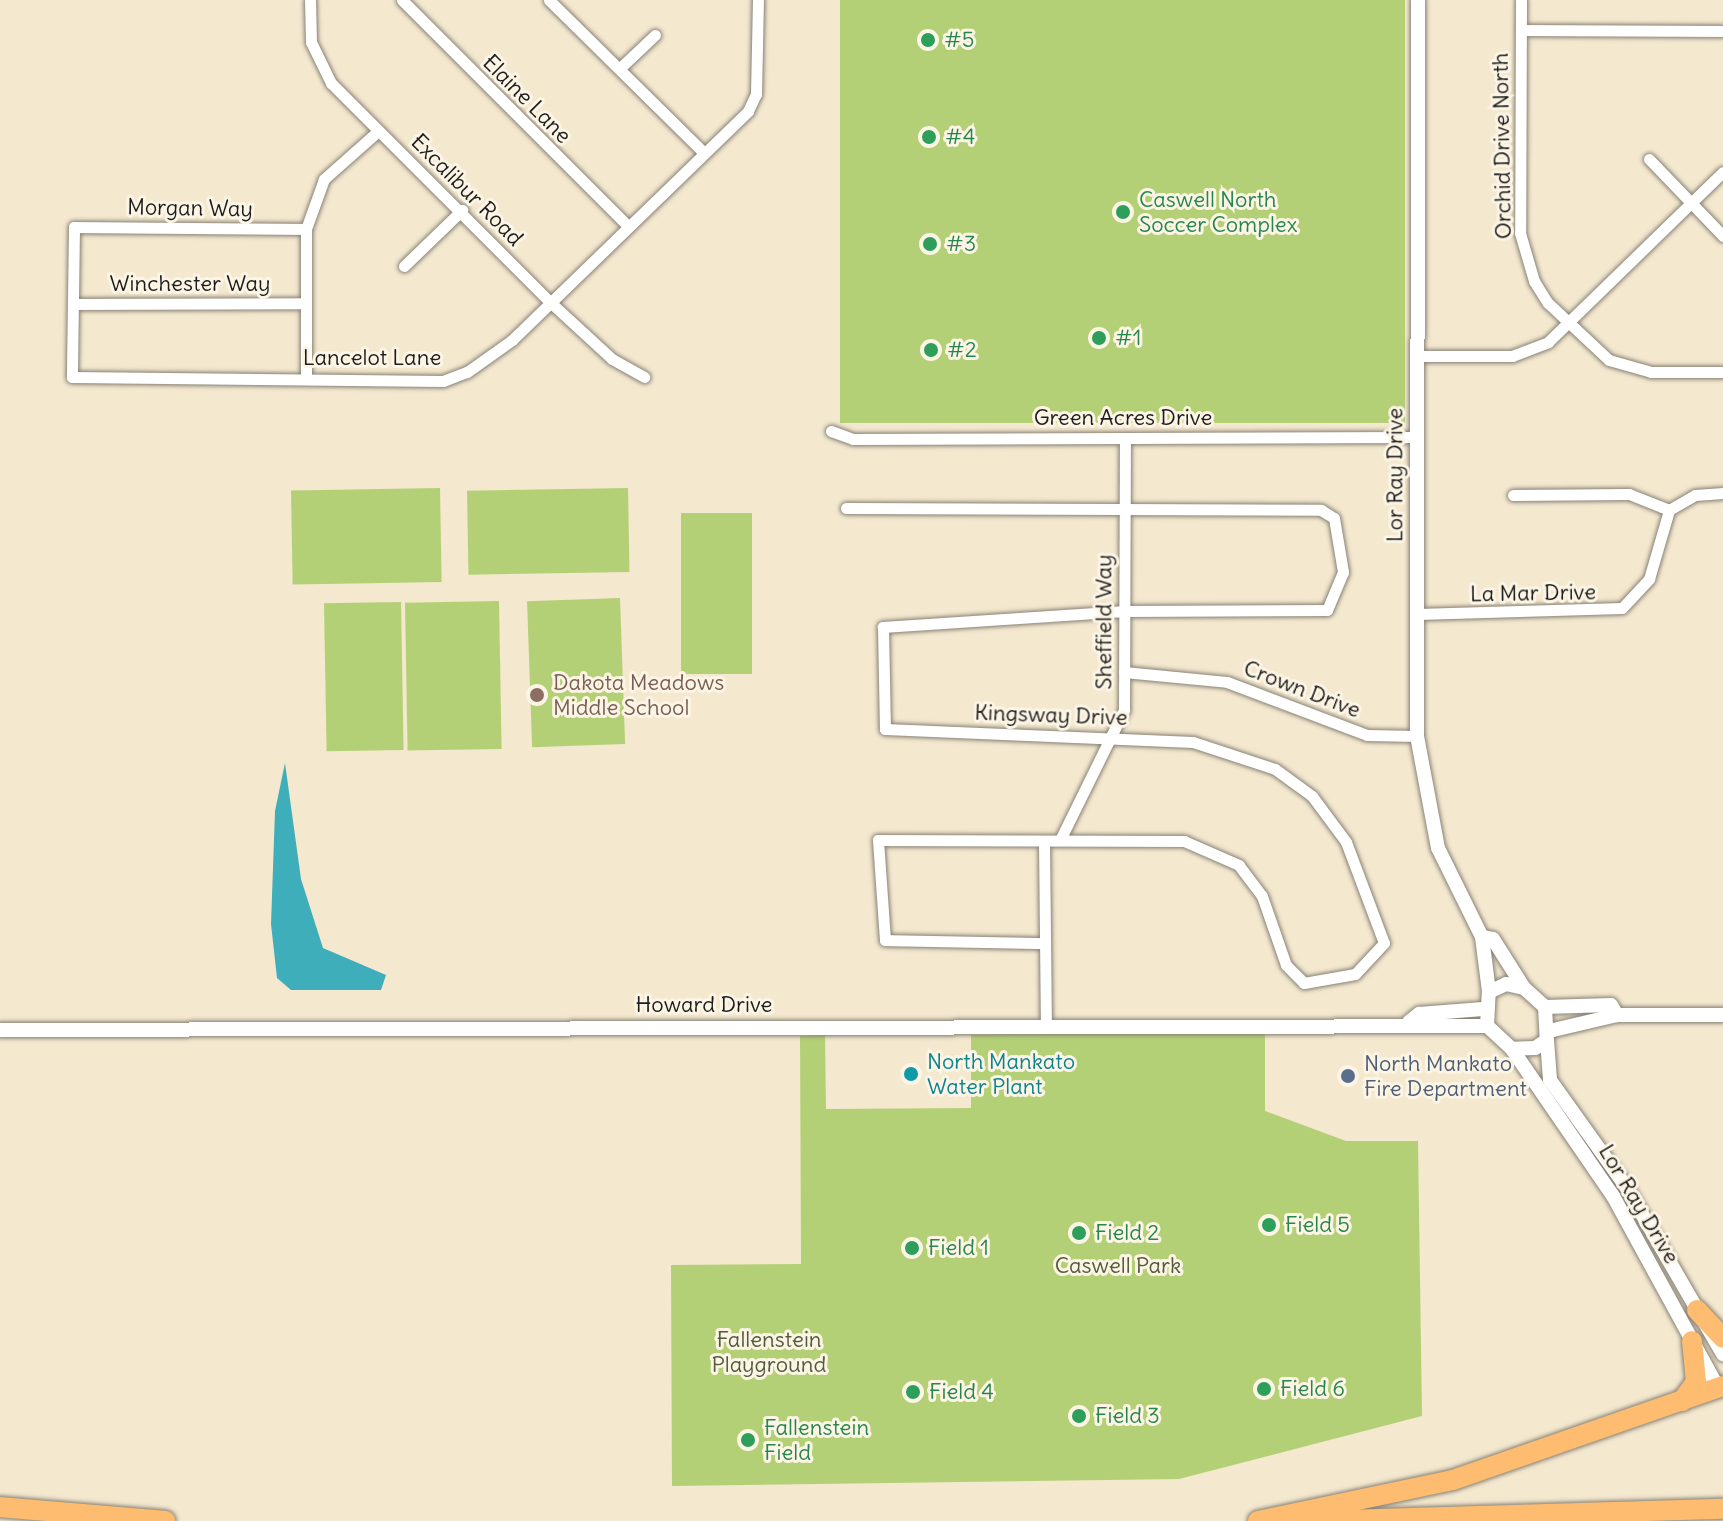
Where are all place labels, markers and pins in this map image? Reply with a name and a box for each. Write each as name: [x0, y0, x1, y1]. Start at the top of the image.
place label: #5: [944, 27, 974, 53]
marker: #5: [919, 31, 937, 49]
place label: #4: [945, 124, 975, 150]
marker: #4: [920, 128, 938, 146]
place label: Caswell North Soccer Complex: [1139, 186, 1298, 238]
marker: Caswell North Soccer Complex: [1114, 203, 1132, 221]
place label: #3: [946, 231, 976, 257]
marker: #3: [921, 235, 939, 253]
place label: #1: [1115, 325, 1141, 351]
marker: #1: [1090, 329, 1108, 347]
place label: #2: [947, 337, 977, 363]
marker: #2: [922, 341, 940, 359]
place label: Dakota Meadows Middle School: [553, 669, 724, 720]
marker: Dakota Meadows Middle School: [528, 686, 546, 704]
place label: North Mankato Water Plant: [927, 1048, 1075, 1100]
place label: North Mankato Fire Department: [1364, 1050, 1527, 1102]
marker: North Mankato Water Plant: [902, 1065, 920, 1083]
marker: North Mankato Fire Department: [1339, 1067, 1357, 1085]
place label: Field 5: [1285, 1212, 1350, 1238]
marker: Field 5: [1260, 1216, 1278, 1234]
place label: Field 2: [1095, 1220, 1159, 1246]
marker: Field 2: [1070, 1224, 1088, 1242]
place label: Field 1: [928, 1235, 989, 1261]
marker: Field 1: [903, 1239, 921, 1257]
place label: Field 6: [1280, 1376, 1345, 1402]
place label: Field 4: [929, 1379, 994, 1405]
marker: Field 6: [1255, 1380, 1273, 1398]
marker: Field 4: [904, 1383, 922, 1401]
place label: Field 3: [1095, 1403, 1160, 1429]
marker: Field 3: [1070, 1407, 1088, 1425]
place label: Fallenstein Field: [764, 1414, 869, 1466]
marker: Fallenstein Field: [739, 1431, 757, 1449]

